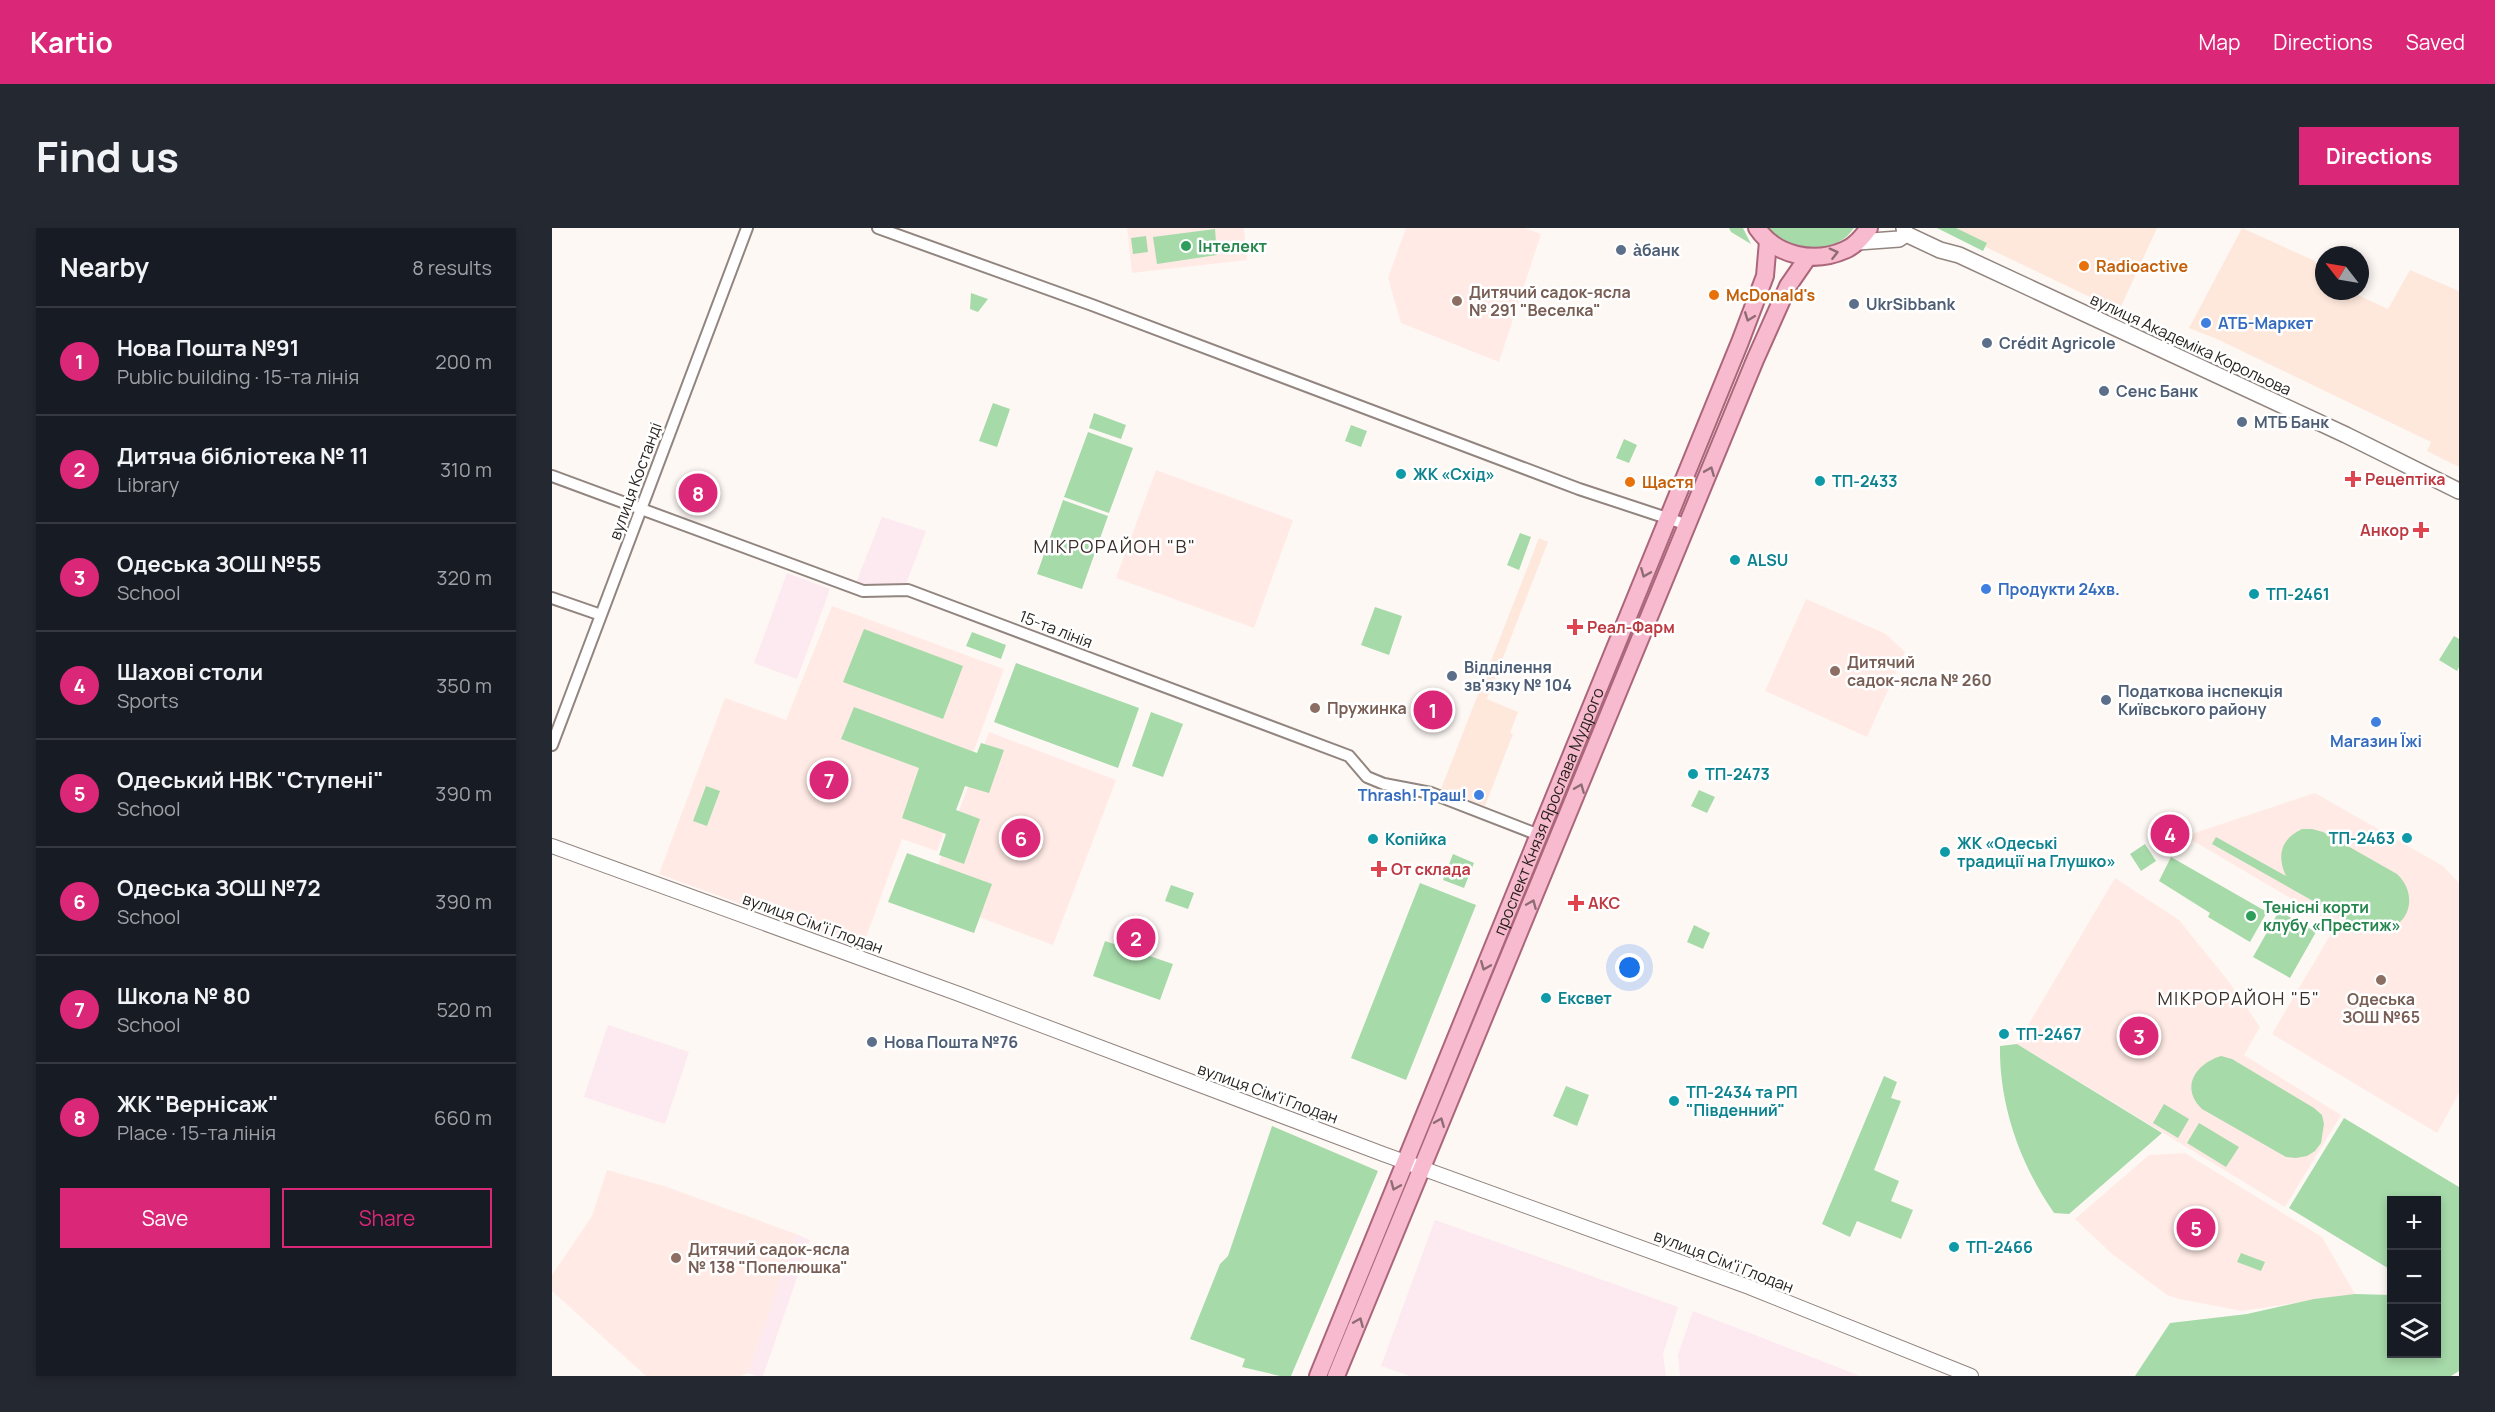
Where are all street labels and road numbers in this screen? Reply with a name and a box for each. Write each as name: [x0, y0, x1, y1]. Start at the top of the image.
street label: вулиця Академіка Корольова: [2087, 288, 2295, 400]
street label: вулиця Костанді: [604, 419, 666, 543]
street label: 15-та лінія: [1016, 605, 1096, 653]
street label: проспект Князя Ярослава Мудрого: [1488, 684, 1609, 938]
street label: вулиця Сім'ї Глодан: [740, 887, 886, 959]
street label: вулиця Сім'ї Глодан: [1195, 1057, 1341, 1129]
street label: вулиця Сім'ї Глодан: [1651, 1224, 1797, 1298]

